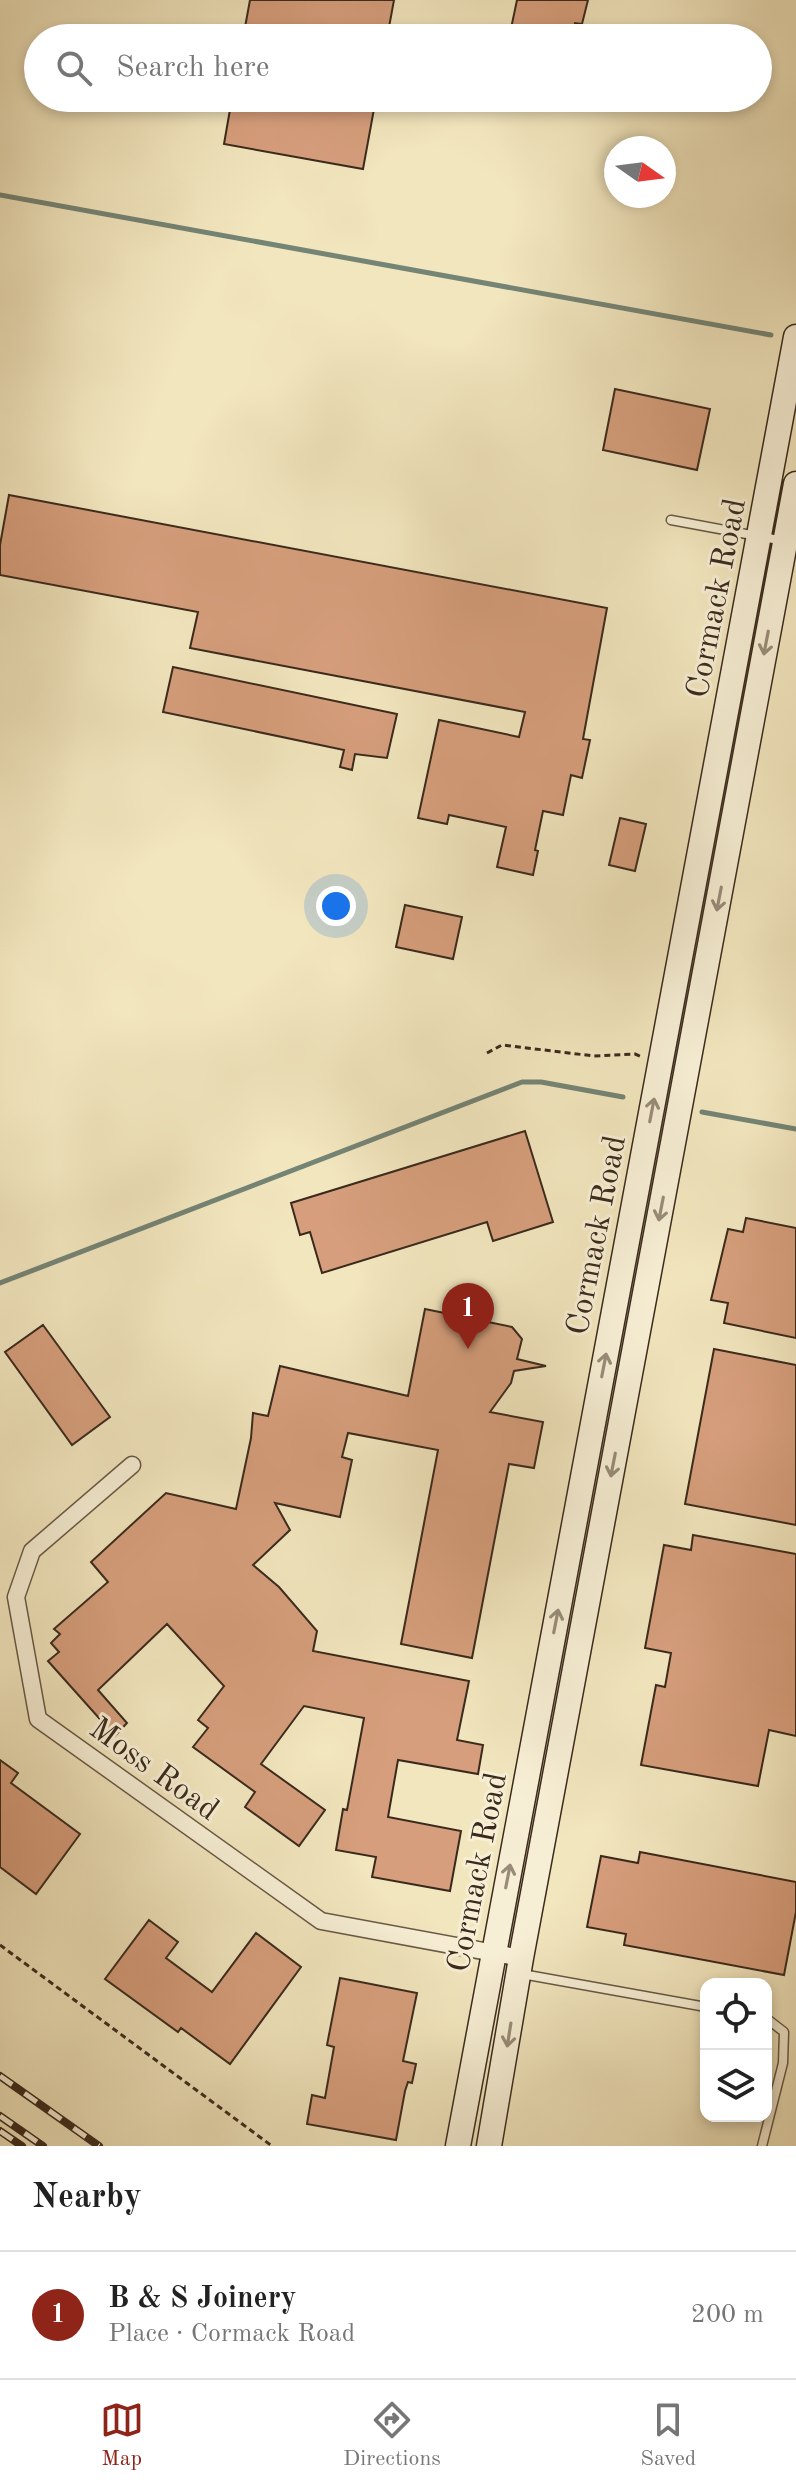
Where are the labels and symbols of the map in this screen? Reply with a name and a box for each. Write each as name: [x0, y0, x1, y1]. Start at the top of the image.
north arrow: [604, 136, 676, 208]
street label: Cormack Road: [683, 496, 753, 701]
one-way arrow: [758, 630, 773, 655]
one-way arrow: [710, 885, 725, 911]
your location: [316, 886, 356, 926]
one-way arrow: [645, 1097, 660, 1123]
street label: Cormack Road: [563, 1133, 633, 1338]
one-way arrow: [652, 1196, 667, 1222]
pin: 1: [442, 1283, 494, 1349]
one-way arrow: [597, 1353, 612, 1378]
one-way arrow: [604, 1452, 619, 1477]
one-way arrow: [549, 1608, 564, 1634]
street label: Moss Road: [83, 1713, 224, 1828]
street label: Cormack Road: [444, 1770, 514, 1975]
one-way arrow: [501, 1864, 516, 1889]
one-way arrow: [501, 2021, 516, 2047]

